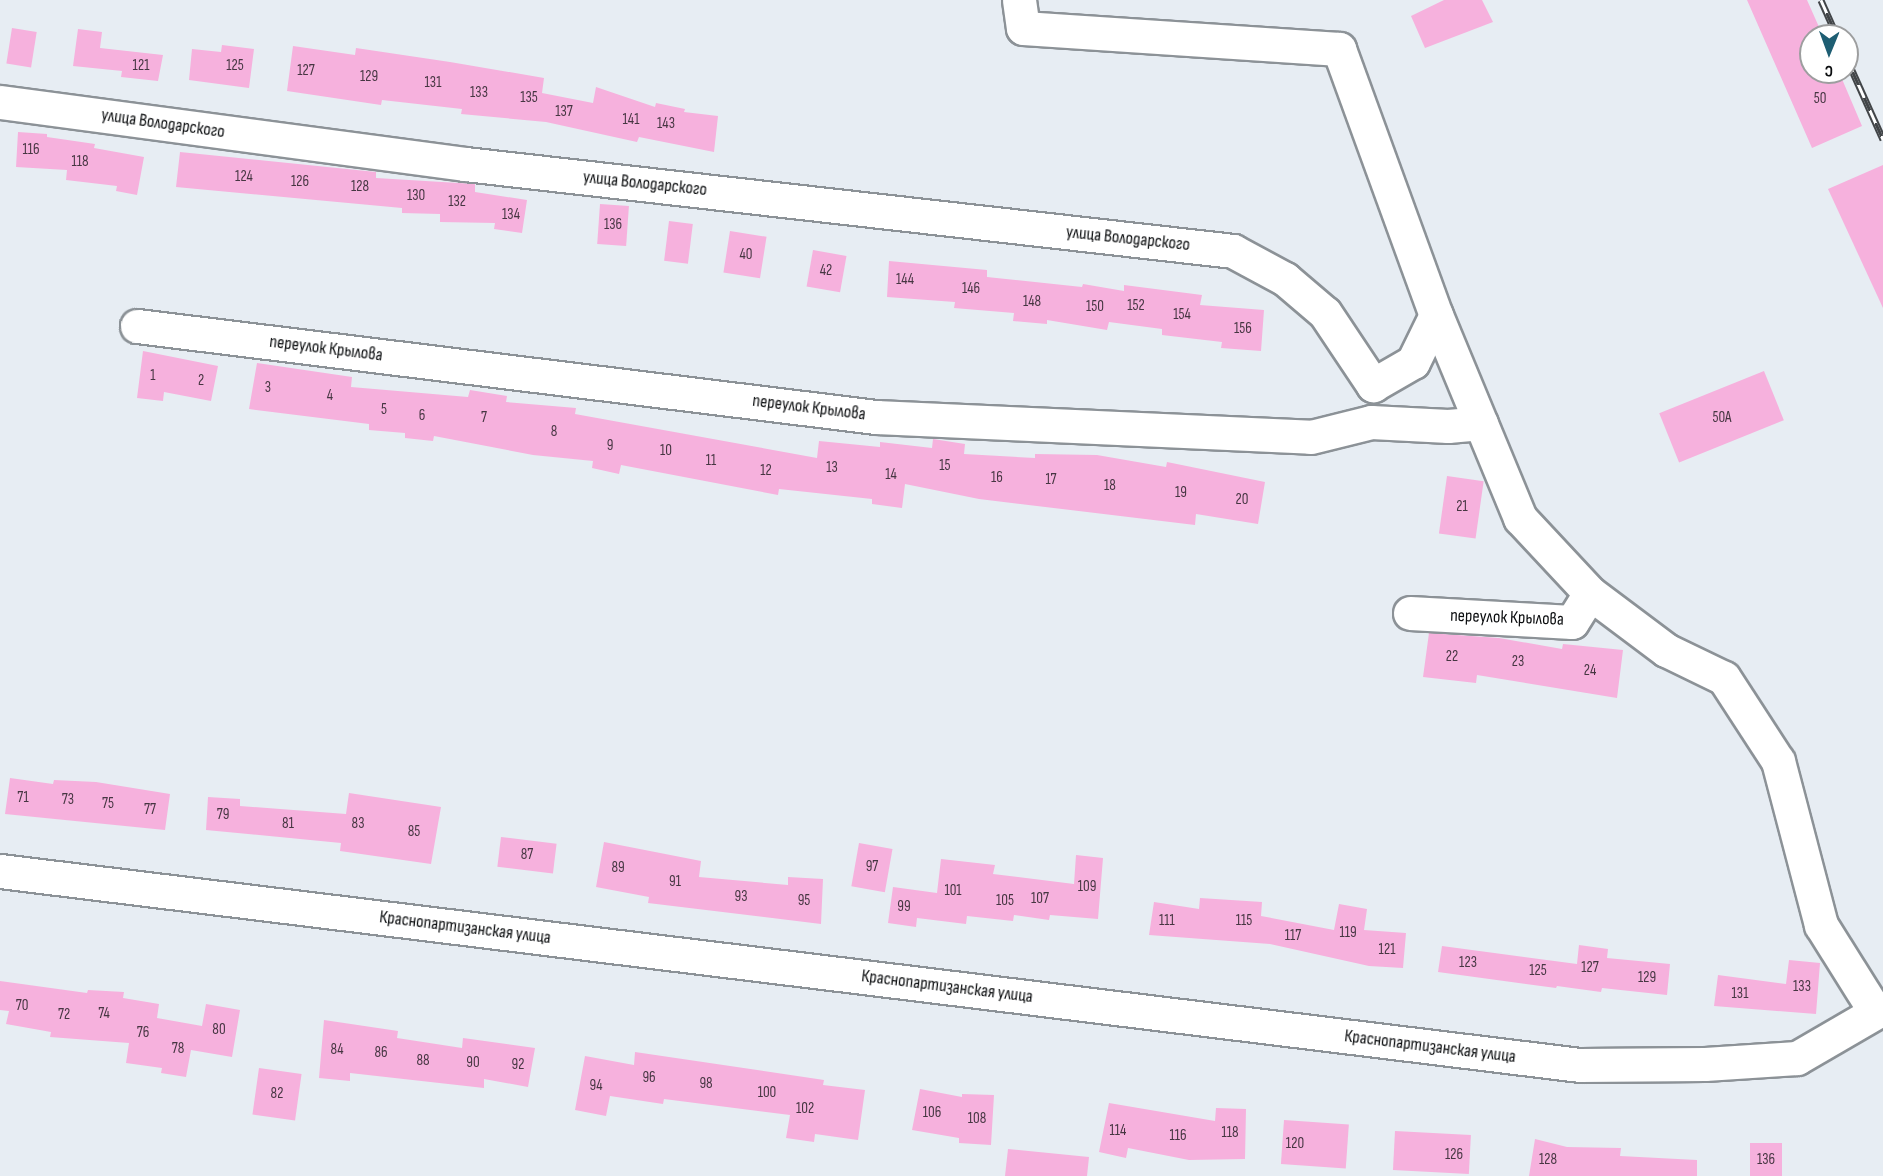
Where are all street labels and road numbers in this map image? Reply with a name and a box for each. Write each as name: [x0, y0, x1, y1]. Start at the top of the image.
street label: улица Володарского: [100, 105, 226, 143]
street label: улица Володарского: [582, 167, 708, 201]
street label: улица Володарского: [1065, 222, 1191, 256]
street label: переулок Крылова: [268, 331, 384, 367]
street label: переулок Крылова: [751, 390, 867, 426]
street label: переулок Крылова: [1450, 605, 1564, 631]
street label: Краснопартизанская улица: [378, 907, 552, 949]
street label: Краснопартизанская улица: [860, 966, 1034, 1008]
street label: Краснопартизанская улица: [1343, 1026, 1517, 1068]

